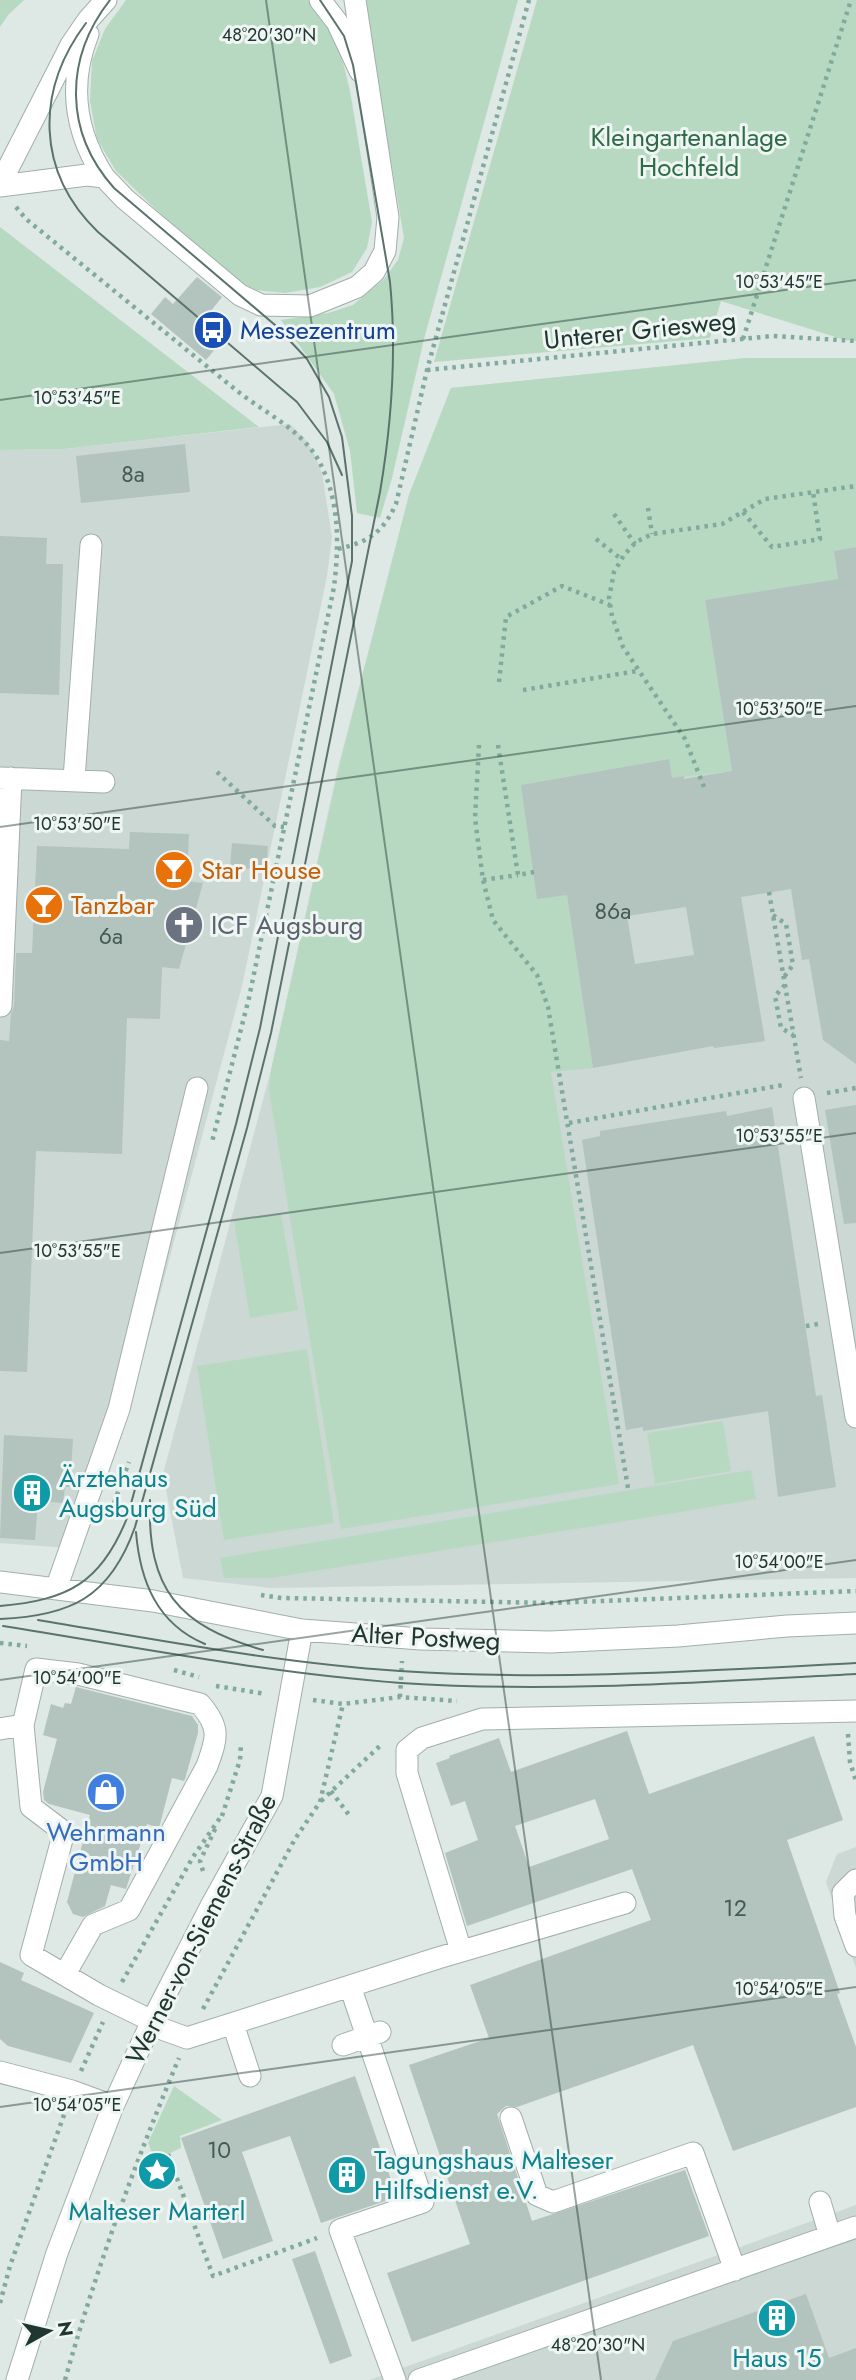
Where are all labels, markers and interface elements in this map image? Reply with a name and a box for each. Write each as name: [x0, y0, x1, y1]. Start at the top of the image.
text: 48°20'30"N: [222, 22, 316, 48]
park label: Kleingartenanlage Hochfeld: [591, 118, 787, 186]
text: 10°53'45"E: [735, 269, 823, 295]
street label: Unterer Griesweg: [542, 301, 738, 359]
bus stop icon: Messezentrum: [192, 309, 234, 351]
place label: Messezentrum: [240, 311, 396, 349]
text: 10°53'45"E: [33, 385, 121, 411]
house number: 8a: [121, 457, 145, 491]
text: 10°53'50"E: [735, 696, 823, 722]
text: 10°53'50"E: [33, 811, 121, 837]
bar icon: Star House: [153, 849, 195, 891]
place label: Star House: [201, 851, 321, 889]
bar icon: Tanzbar: [23, 884, 65, 926]
place label: Tanzbar: [71, 886, 155, 924]
house number: 86a: [595, 894, 631, 928]
church icon: ICF Augsburg: [163, 904, 205, 946]
place label: ICF Augsburg: [211, 906, 363, 944]
house number: 6a: [99, 919, 123, 953]
text: 10°53'55"E: [735, 1123, 823, 1149]
text: 10°53'55"E: [33, 1238, 121, 1264]
place label: Ärztehaus Augsburg Süd: [59, 1459, 217, 1527]
building icon: Ärztehaus Augsburg Süd: [11, 1472, 53, 1514]
text: 10°54'00"E: [734, 1549, 824, 1575]
street label: Alter Postweg: [350, 1614, 502, 1660]
text: 10°54'00"E: [32, 1665, 122, 1691]
shop icon: Wehrmann GmbH: [85, 1771, 127, 1813]
street label: Werner-von-Siemens-Straße: [116, 1787, 286, 2071]
place label: Wehrmann GmbH: [46, 1813, 166, 1881]
house number: 12: [723, 1891, 747, 1925]
text: 10°54'05"E: [735, 1976, 823, 2002]
text: 10°54'05"E: [33, 2092, 121, 2118]
house number: 10: [207, 2133, 231, 2167]
place label: Tagungshaus Malteser Hilfsdienst e.V.: [374, 2141, 614, 2209]
place icon: Malteser Marterl: [136, 2150, 178, 2192]
building icon: Tagungshaus Malteser Hilfsdienst e.V.: [326, 2154, 368, 2196]
place label: Malteser Marterl: [69, 2192, 245, 2230]
north arrow: [14, 2296, 84, 2366]
building icon: Haus 15: [756, 2297, 798, 2339]
text: N: [51, 2319, 80, 2338]
text: 48°20'30"N: [551, 2332, 645, 2358]
place label: Haus 15: [732, 2339, 822, 2377]

